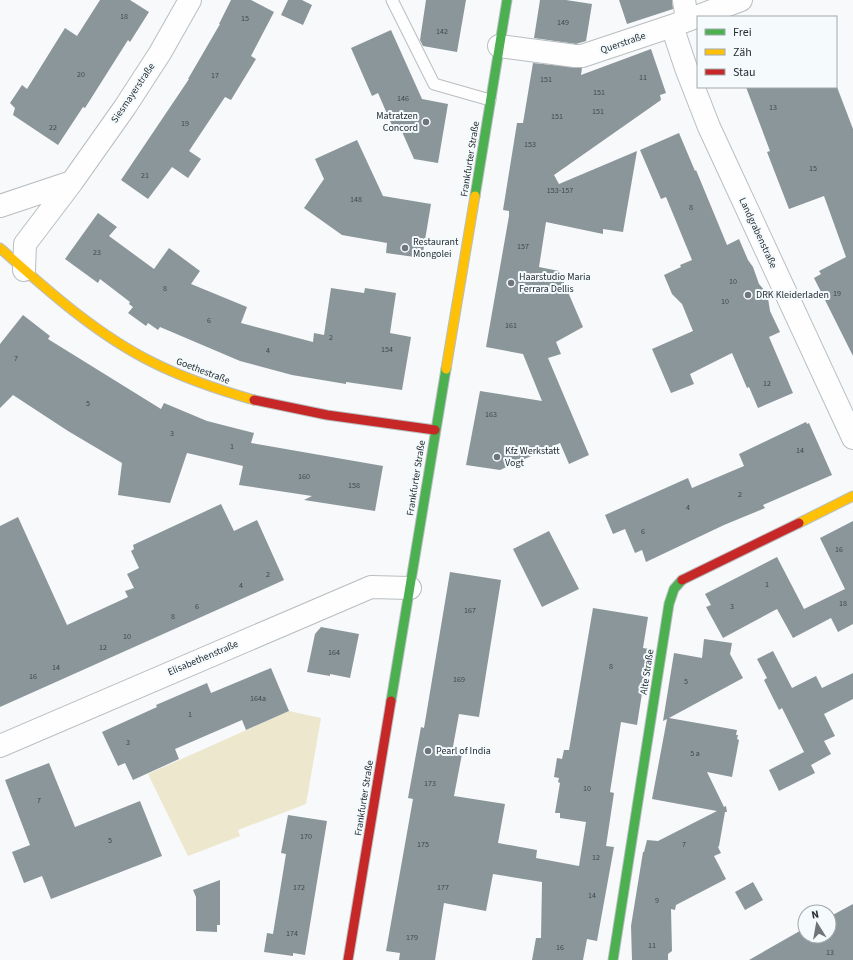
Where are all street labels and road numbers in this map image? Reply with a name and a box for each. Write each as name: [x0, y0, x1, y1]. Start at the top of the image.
street label: Querstraße: [599, 29, 647, 57]
street label: Siesmayerstraße: [108, 60, 158, 126]
street label: Frankfurter Straße: [457, 120, 483, 198]
street label: Landgrabenstraße: [735, 195, 781, 271]
street label: Goethestraße: [174, 354, 232, 388]
street label: Frankfurter Straße: [403, 439, 429, 517]
street label: Elisabethenstraße: [166, 637, 241, 679]
street label: Alte Straße: [637, 648, 657, 696]
street label: Frankfurter Straße: [351, 759, 377, 837]

